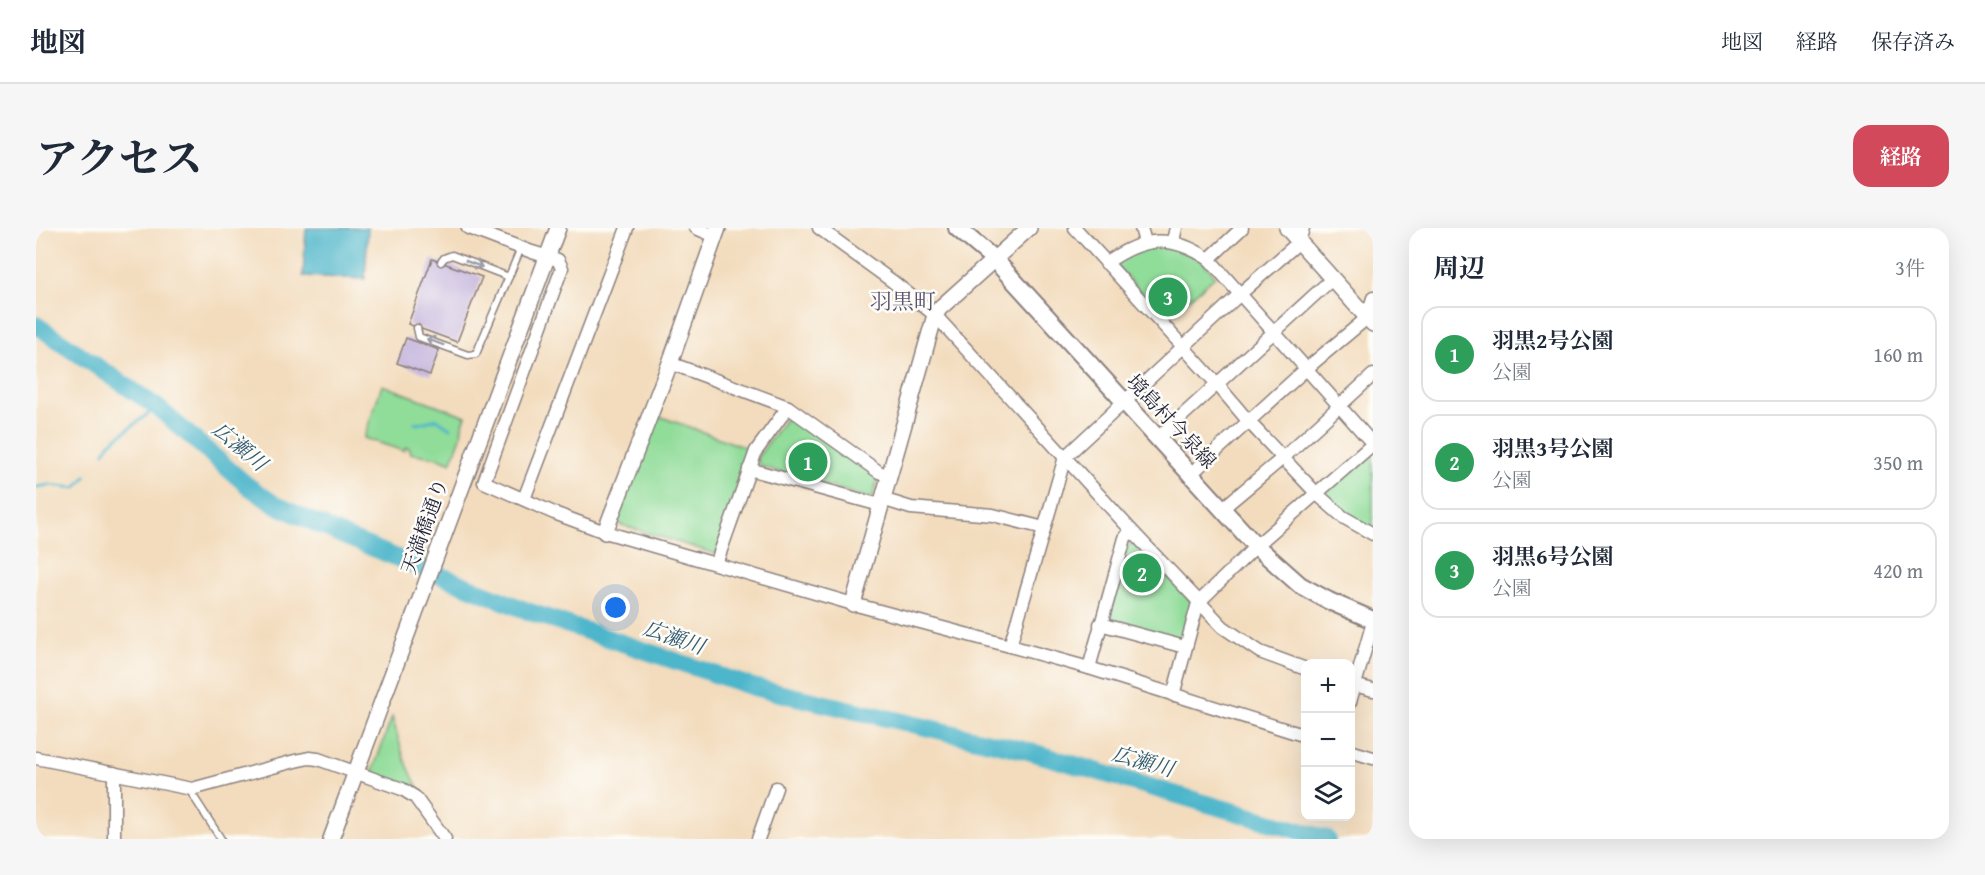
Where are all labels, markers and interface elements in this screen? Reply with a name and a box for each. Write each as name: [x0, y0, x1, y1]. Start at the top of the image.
text: 地図: [30, 21, 86, 62]
text: 地図: [1721, 26, 1763, 57]
text: 経路: [1796, 26, 1838, 57]
text: 保存済み: [1871, 26, 1955, 57]
button: 経路: [1853, 125, 1949, 187]
text: アクセス: [36, 127, 203, 188]
text: 周辺: [1433, 248, 1485, 287]
text: 3件: [1895, 253, 1925, 282]
one-way arrow: [464, 259, 483, 270]
pin: 3: [1148, 274, 1188, 320]
district label: 羽黒町: [870, 285, 936, 317]
text: 羽黒2号公園: [1492, 324, 1613, 356]
one-way arrow: [426, 336, 445, 347]
text: 1: [1449, 340, 1460, 369]
text: 160 m: [1873, 340, 1923, 369]
text: 公園: [1492, 357, 1532, 386]
street label: 境島村今泉線: [1120, 367, 1224, 475]
water label: 広瀬川: [206, 414, 276, 479]
text: 羽黒3号公園: [1492, 432, 1613, 464]
pin: 1: [788, 440, 828, 484]
text: 2: [1449, 448, 1460, 477]
text: 350 m: [1873, 448, 1923, 477]
text: 公園: [1492, 465, 1532, 494]
street label: 天満橋通り: [393, 474, 455, 578]
text: 羽黒6号公園: [1492, 540, 1613, 572]
pin: 2: [1122, 550, 1162, 596]
text: 3: [1449, 556, 1460, 585]
text: 420 m: [1873, 556, 1923, 585]
text: 公園: [1492, 573, 1532, 602]
your location: [601, 593, 630, 622]
water label: 広瀬川: [639, 612, 711, 663]
map controls: [1301, 659, 1355, 821]
button: +: [1301, 659, 1355, 713]
button: −: [1301, 713, 1355, 767]
water label: 広瀬川: [1108, 737, 1179, 785]
button: layers: [1301, 767, 1355, 821]

